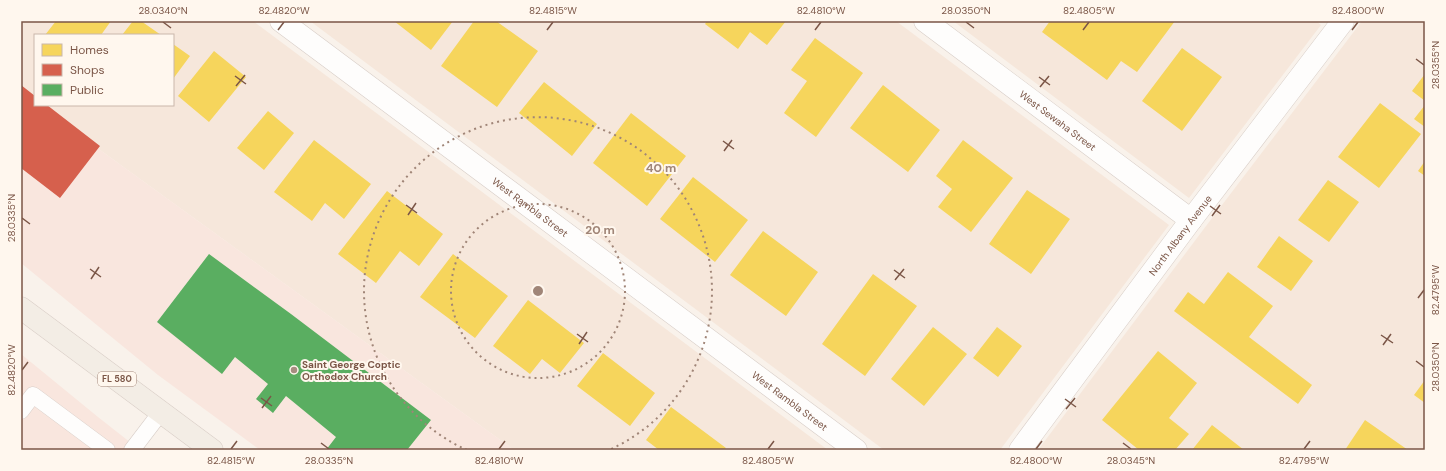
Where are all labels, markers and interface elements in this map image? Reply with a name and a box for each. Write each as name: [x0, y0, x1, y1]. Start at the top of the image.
text: 28.0340°N: [138, 4, 188, 17]
text: 82.4820°W: [258, 4, 310, 17]
text: 82.4815°W: [529, 4, 577, 17]
text: 82.4810°W: [797, 4, 846, 17]
text: 28.0350°N: [941, 4, 991, 17]
text: 82.4805°W: [1063, 4, 1115, 17]
text: 82.4800°W: [1332, 4, 1385, 17]
legend: [34, 34, 174, 106]
text: 28.0355°N: [1429, 41, 1442, 89]
text: Homes: [70, 42, 109, 58]
text: Shops: [70, 62, 105, 78]
text: Public: [70, 82, 104, 98]
street label: West Sewaha Street: [1017, 88, 1099, 154]
text: 40 m: [646, 160, 676, 176]
street label: West Rambla Street: [489, 175, 571, 240]
street label: North Albany Avenue: [1146, 192, 1215, 278]
text: 28.0335°N: [5, 194, 18, 242]
text: 20 m: [585, 222, 615, 238]
text: 82.4795°W: [1429, 265, 1442, 315]
centre of rings: [531, 284, 545, 298]
text: 28.0350°N: [1429, 342, 1442, 392]
text: 82.4820°W: [5, 344, 18, 396]
place label: Saint George Coptic Orthodox Church: [302, 358, 400, 383]
marker: Saint George Coptic Orthodox Church: [289, 365, 299, 375]
street label: West Rambla Street: [749, 369, 830, 434]
road number: FL 580: [98, 372, 136, 386]
text: 82.4815°W: [207, 454, 255, 467]
text: 28.0335°N: [305, 454, 353, 467]
text: 82.4810°W: [475, 454, 524, 467]
text: 82.4805°W: [742, 454, 794, 467]
text: 82.4800°W: [1010, 454, 1063, 467]
text: 28.0345°N: [1107, 454, 1155, 467]
text: 82.4795°W: [1279, 454, 1329, 467]

